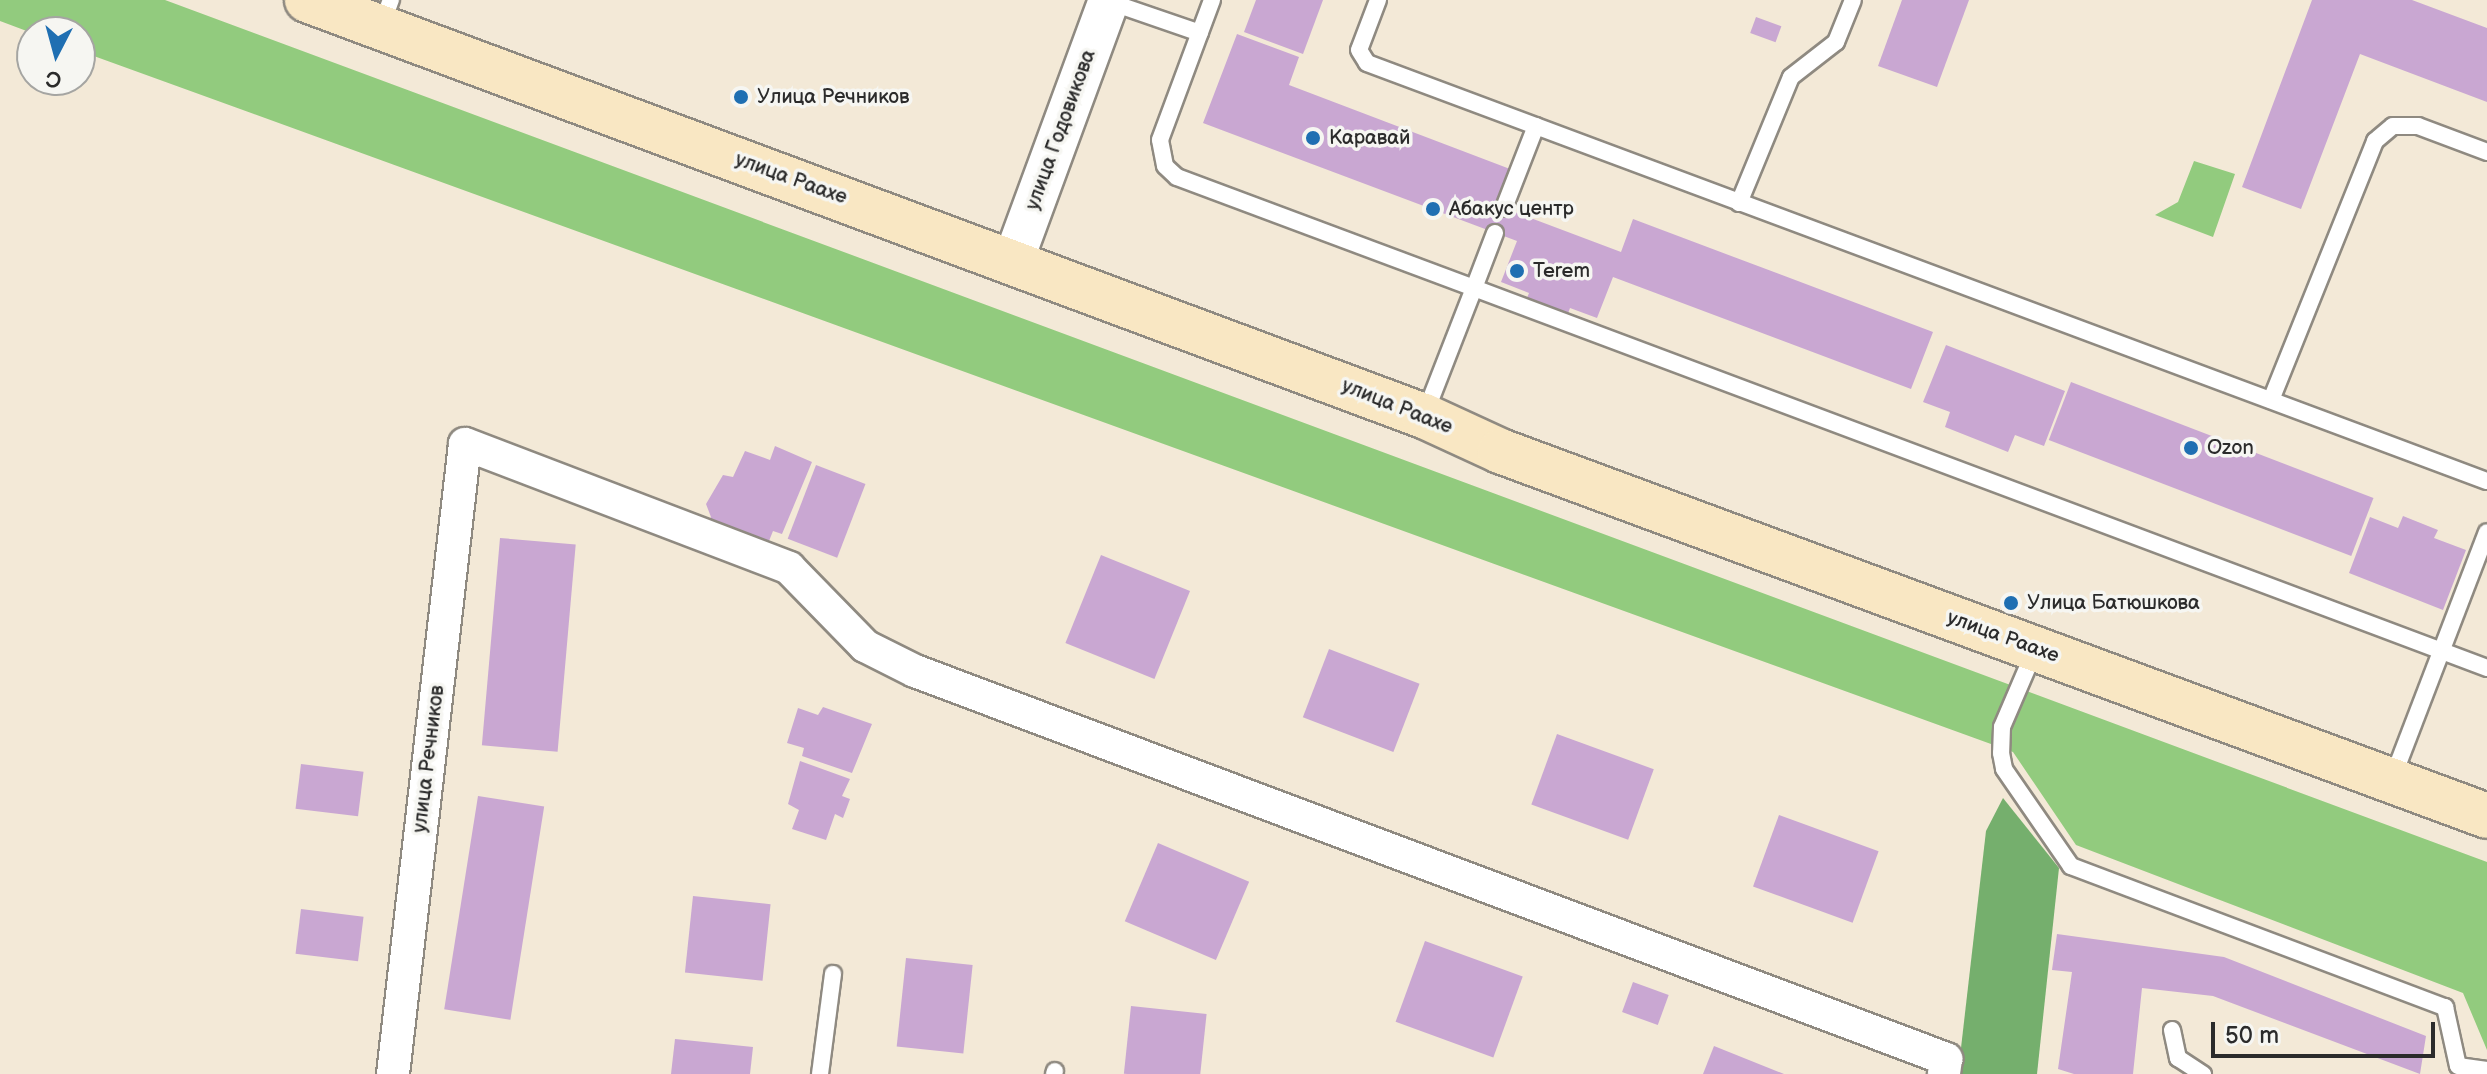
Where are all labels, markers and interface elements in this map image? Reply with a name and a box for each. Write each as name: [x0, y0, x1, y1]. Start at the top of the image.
north arrow: [16, 16, 96, 96]
street label: улица Годовикова: [1021, 47, 1101, 213]
text: С: [45, 64, 63, 93]
place label: Улица Речников: [757, 85, 909, 109]
marker: Улица Речников: [732, 88, 750, 106]
place label: Каравай: [1329, 126, 1411, 150]
marker: Каравай: [1304, 129, 1322, 147]
street label: улица Раахе: [732, 148, 850, 210]
place label: Абакус центр: [1449, 197, 1574, 221]
marker: Абакус центр: [1424, 200, 1442, 218]
place label: Terem: [1533, 259, 1590, 283]
marker: Terem: [1508, 262, 1526, 280]
street label: улица Раахе: [1338, 374, 1456, 440]
place label: Ozon: [2207, 436, 2254, 460]
marker: Ozon: [2182, 439, 2200, 457]
place label: Улица Батюшкова: [2027, 591, 2200, 615]
marker: Улица Батюшкова: [2002, 594, 2020, 612]
street label: улица Раахе: [1944, 606, 2062, 668]
street label: улица Речников: [408, 684, 450, 834]
scale bar: [2215, 1006, 2439, 1056]
text: 50 m: [2225, 1021, 2279, 1050]

